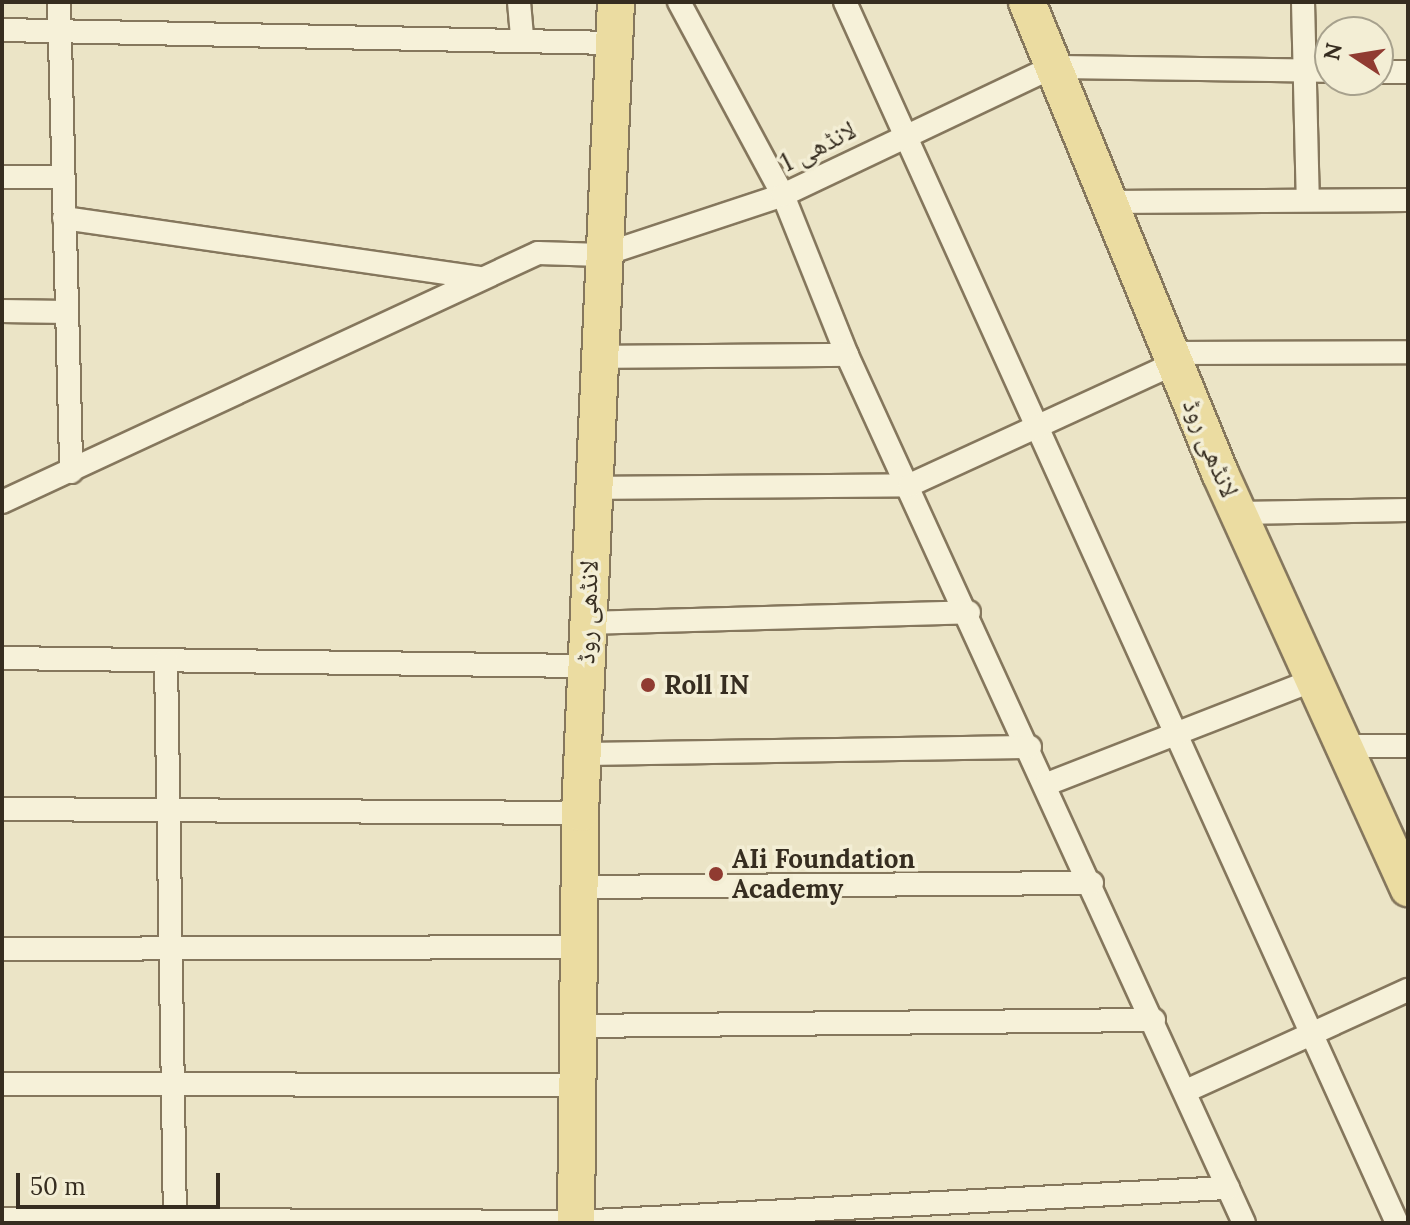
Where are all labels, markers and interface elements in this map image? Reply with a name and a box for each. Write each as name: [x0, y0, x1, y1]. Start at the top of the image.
north arrow: [1314, 16, 1394, 96]
text: N: [1317, 40, 1348, 63]
street label: لانڈھی 1: [775, 114, 861, 178]
street label: لانڈھی روڈ: [1176, 394, 1246, 502]
street label: لانڈھی روڈ: [570, 560, 604, 664]
place label: Roll IN: [664, 669, 749, 701]
marker: Roll IN: [639, 676, 657, 694]
place label: AIi Foundation Academy: [732, 843, 915, 904]
marker: AIi Foundation Academy: [707, 865, 725, 883]
scale bar: [20, 1157, 224, 1207]
text: 50 m: [30, 1171, 86, 1202]

